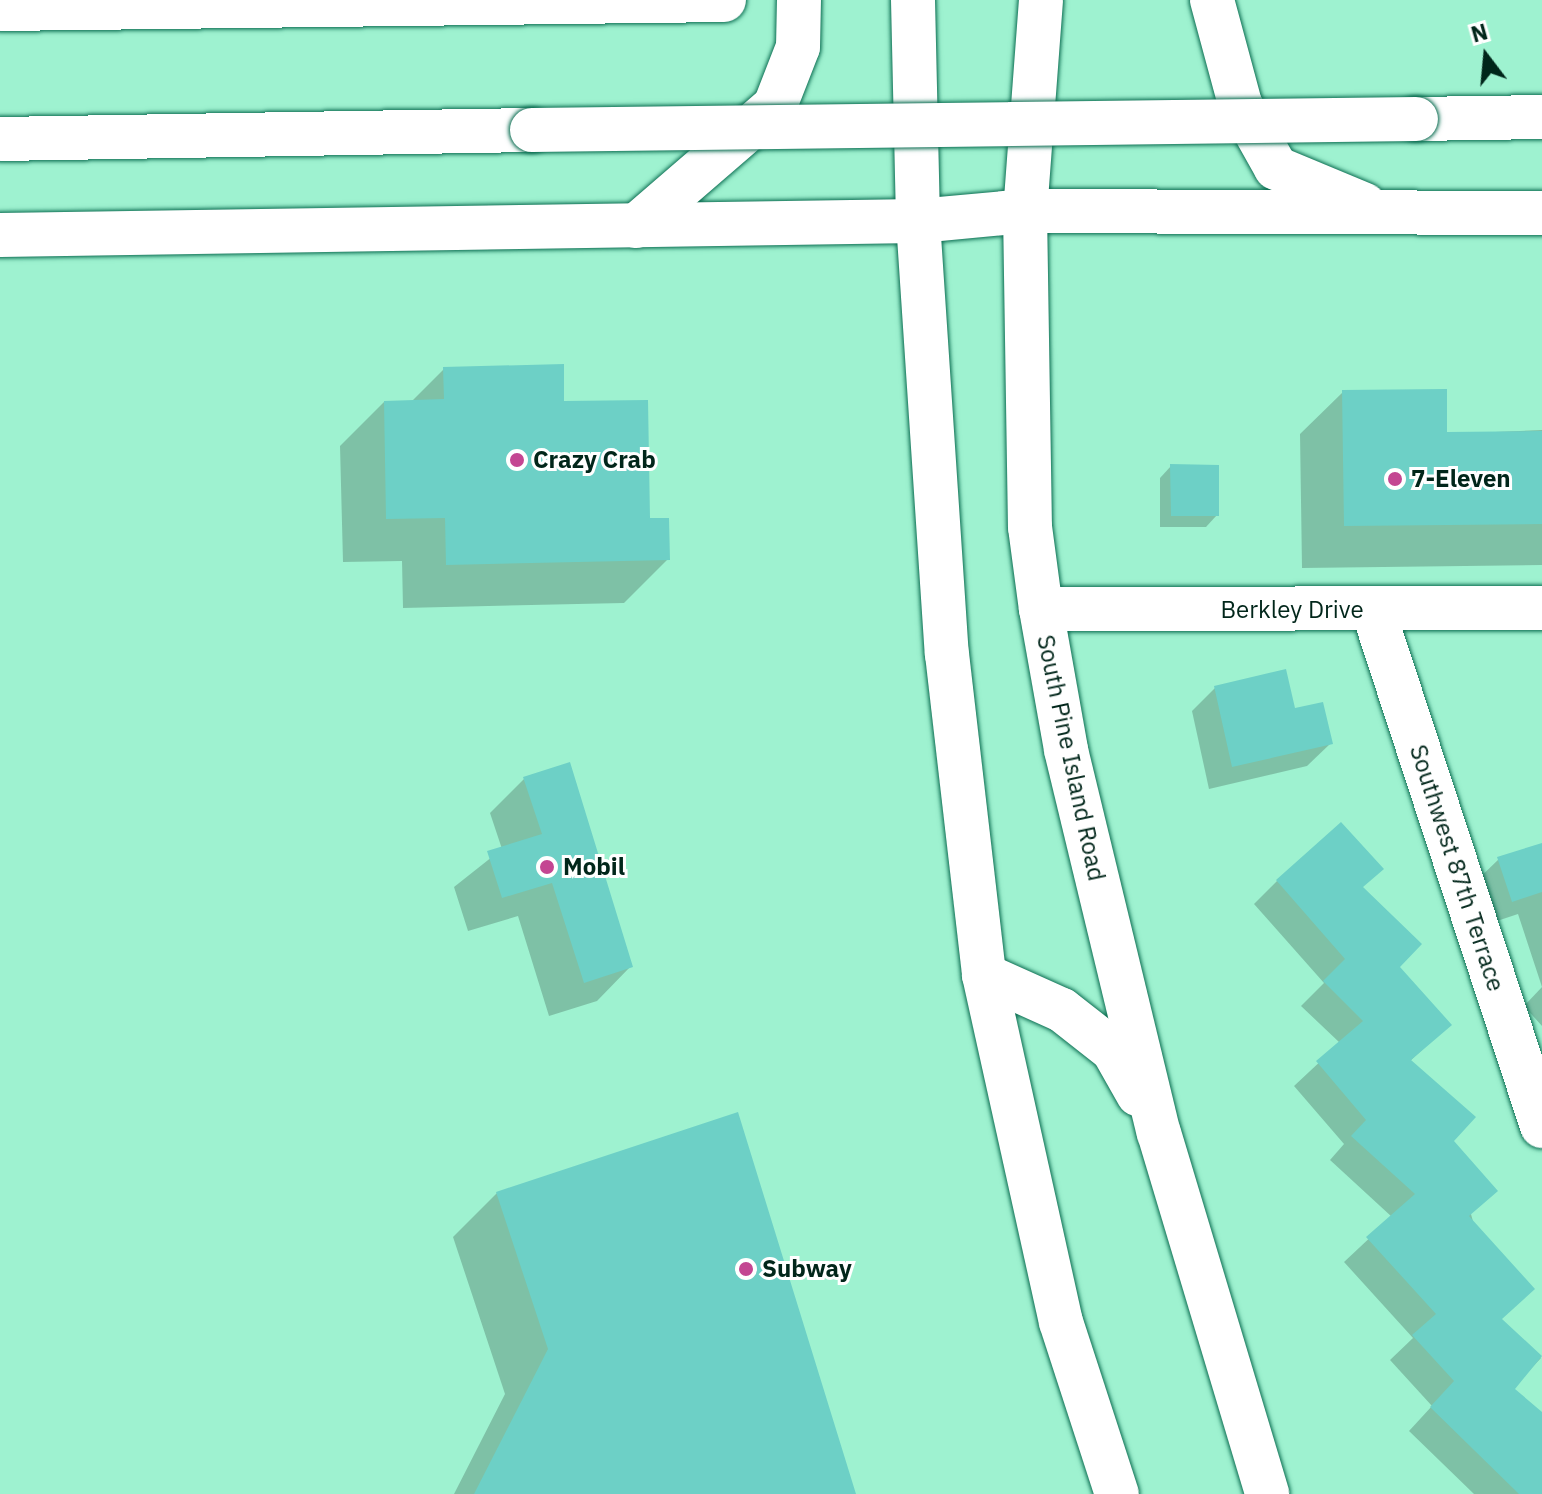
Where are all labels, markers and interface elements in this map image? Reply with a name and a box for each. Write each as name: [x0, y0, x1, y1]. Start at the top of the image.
north arrow: [1446, 16, 1526, 96]
text: N: [1468, 16, 1491, 49]
place label: Crazy Crab: [533, 446, 656, 474]
marker: Crazy Crab: [508, 451, 526, 469]
place label: 7-Eleven: [1411, 465, 1511, 493]
marker: 7-Eleven: [1386, 470, 1404, 488]
street label: Berkley Drive: [1220, 596, 1364, 624]
street label: South Pine Island Road: [1031, 632, 1111, 884]
street label: Southwest 87th Terrace: [1404, 741, 1510, 995]
place label: Mobil: [563, 853, 625, 881]
marker: Mobil: [538, 858, 556, 876]
place label: Subway: [762, 1255, 852, 1283]
marker: Subway: [737, 1260, 755, 1278]

